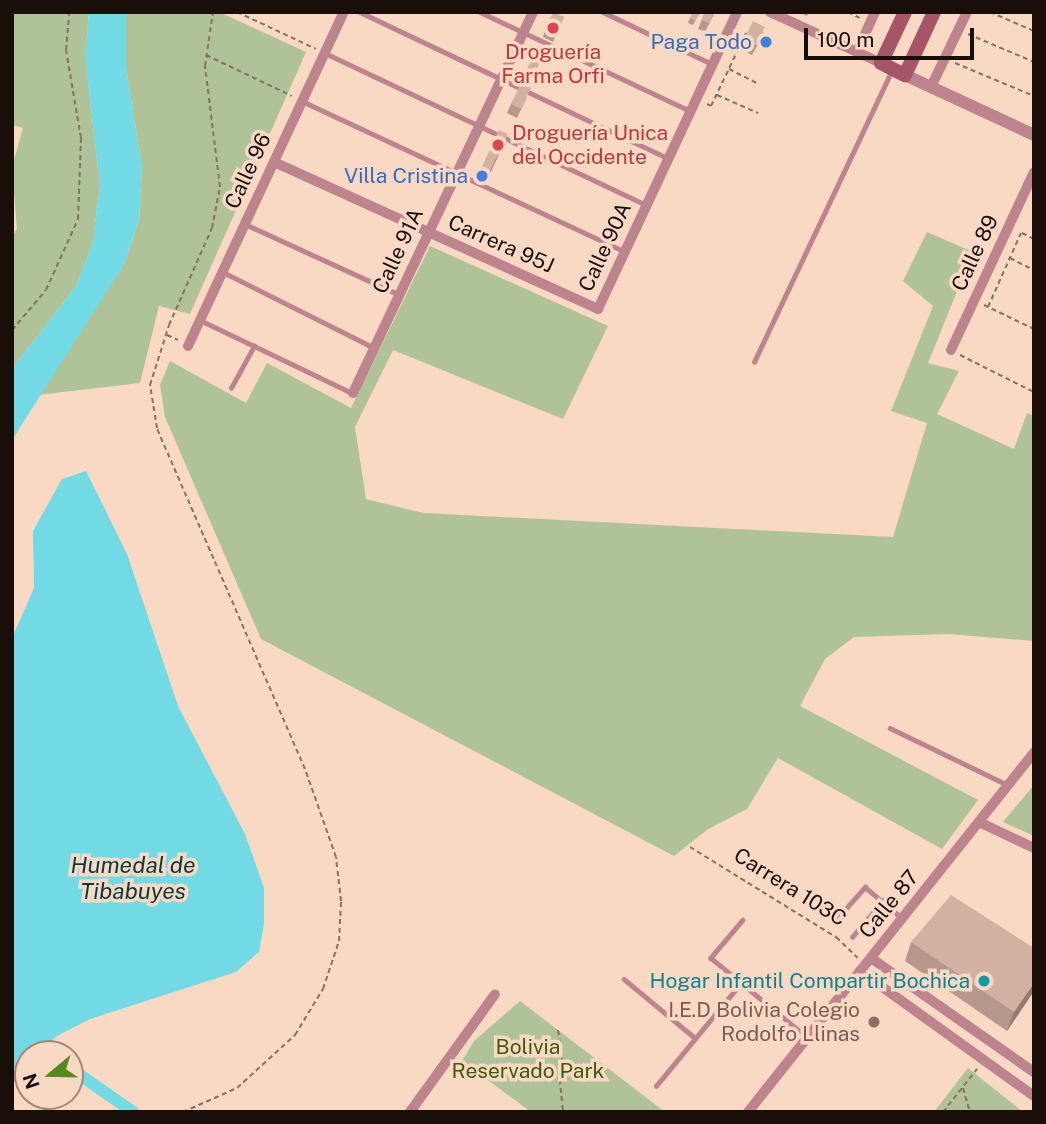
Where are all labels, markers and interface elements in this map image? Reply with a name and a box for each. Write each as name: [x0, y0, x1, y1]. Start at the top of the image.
scale bar: [808, 14, 978, 58]
marker: Droguería Farma Orfi: [545, 20, 561, 36]
text: 100 m: [817, 27, 874, 52]
place label: Paga Todo: [650, 29, 752, 55]
marker: Paga Todo: [758, 34, 774, 50]
place label: Droguería Farma Orfi: [501, 39, 605, 89]
place label: Droguería Unica del Occidente: [512, 120, 668, 170]
street label: Calle 96: [219, 129, 277, 213]
marker: Droguería Unica del Occidente: [490, 137, 506, 153]
place label: Villa Cristina: [344, 163, 468, 189]
marker: Villa Cristina: [474, 168, 490, 184]
street label: Calle 90A: [573, 198, 637, 296]
street label: Calle 91A: [367, 204, 429, 298]
street label: Carrera 95J: [444, 209, 558, 279]
street label: Calle 89: [946, 211, 1004, 295]
street label: Carrera 103C: [729, 843, 851, 931]
water label: Humedal de Tibabuyes: [70, 851, 196, 905]
street label: Calle 87: [854, 865, 924, 943]
place label: Hogar Infantil Compartir Bochica: [650, 968, 970, 994]
marker: Hogar Infantil Compartir Bochica: [976, 973, 992, 989]
place label: I.E.D Bolivia Colegio Rodolfo Llinas: [668, 997, 860, 1047]
marker: I.E.D Bolivia Colegio Rodolfo Llinas: [866, 1014, 882, 1030]
park label: Bolivia Reservado Park: [452, 1034, 604, 1084]
north arrow: [14, 1040, 84, 1110]
text: N: [18, 1071, 44, 1092]

